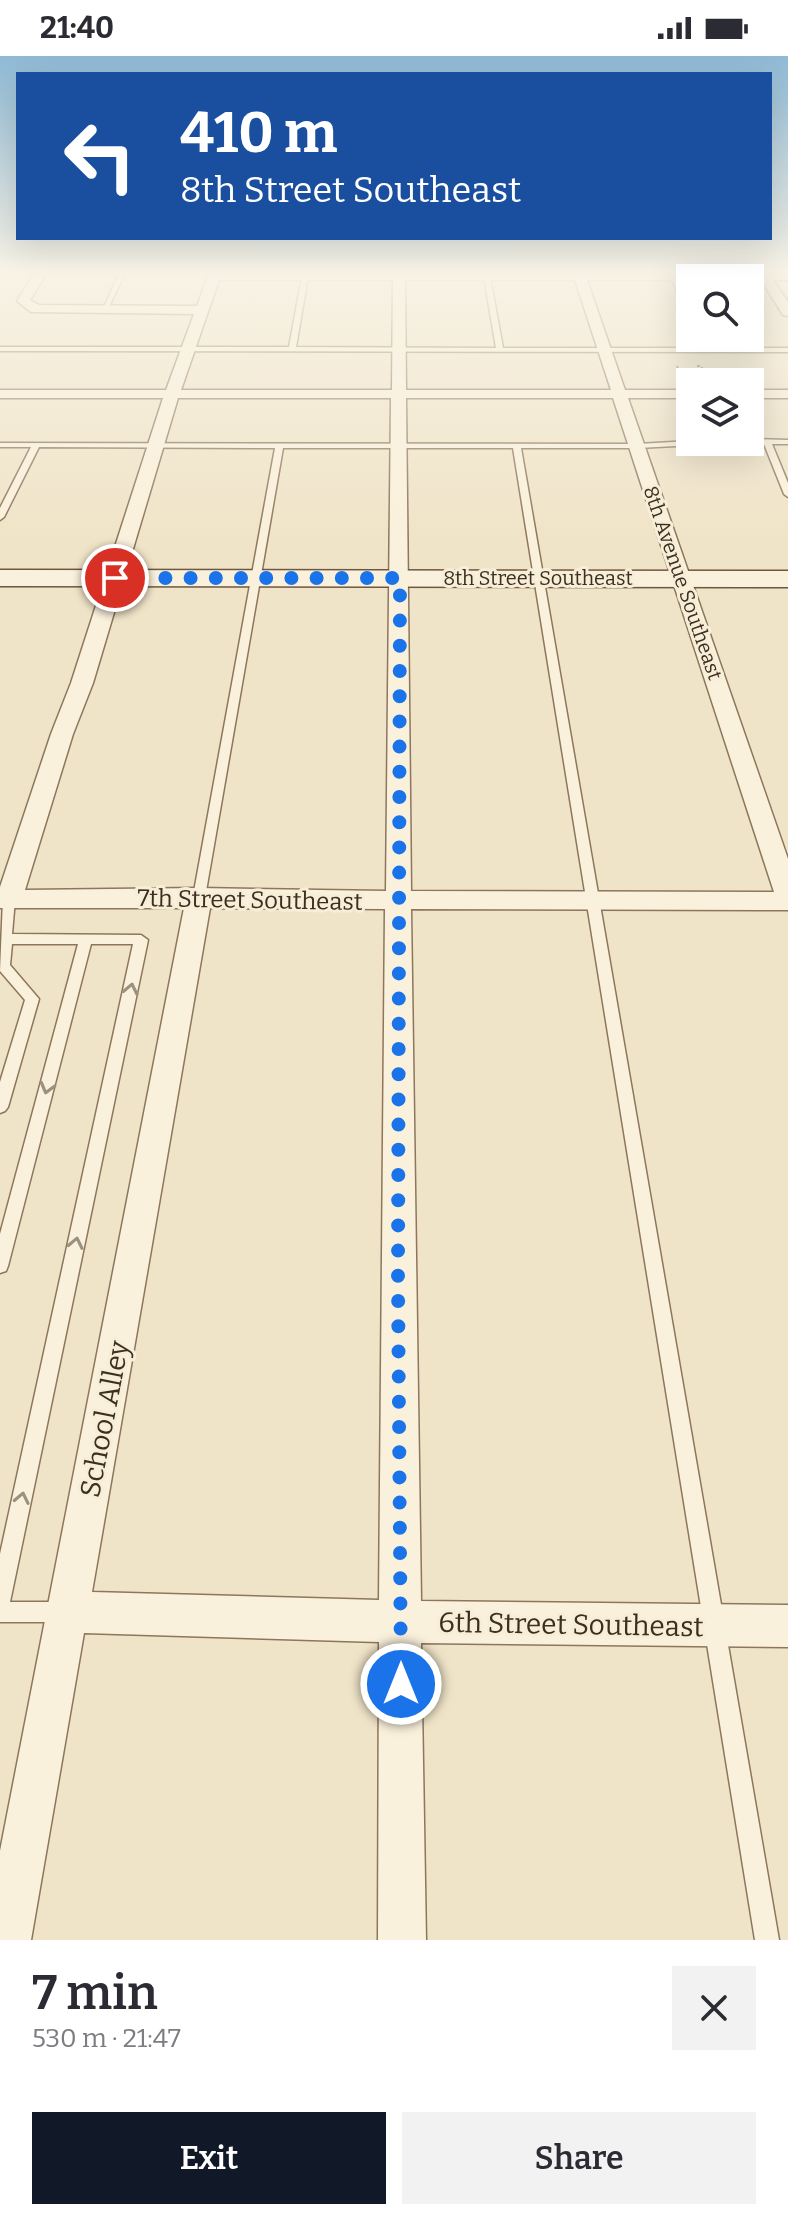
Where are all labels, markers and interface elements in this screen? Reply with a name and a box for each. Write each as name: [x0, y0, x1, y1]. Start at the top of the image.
text: 21:40: [40, 10, 114, 46]
text: 410 m: [180, 100, 337, 167]
icon: left: [48, 104, 152, 208]
text: 8th Street Southeast: [180, 168, 521, 212]
map controls: [676, 264, 764, 456]
button: search: [676, 264, 764, 352]
button: layers: [676, 368, 764, 456]
street label: 8th Avenue Southeast: [639, 483, 727, 683]
pin: [81, 544, 149, 612]
icon: arrive: [93, 556, 137, 600]
street label: 8th Street Southeast: [443, 566, 633, 590]
street label: 7th Street Southeast: [137, 884, 363, 916]
one-way arrow: [122, 983, 139, 997]
one-way arrow: [39, 1080, 56, 1094]
one-way arrow: [67, 1237, 84, 1250]
street label: School Alley: [73, 1338, 136, 1500]
one-way arrow: [13, 1491, 30, 1505]
street label: 6th Street Southeast: [438, 1606, 704, 1643]
position arrow: [359, 1642, 443, 1726]
text: 7 min: [32, 1964, 158, 2022]
button: close: [672, 1966, 756, 2050]
text: 530 m · 21:47: [32, 2023, 181, 2054]
button: Exit: [32, 2112, 386, 2204]
button: Share: [402, 2112, 756, 2204]

